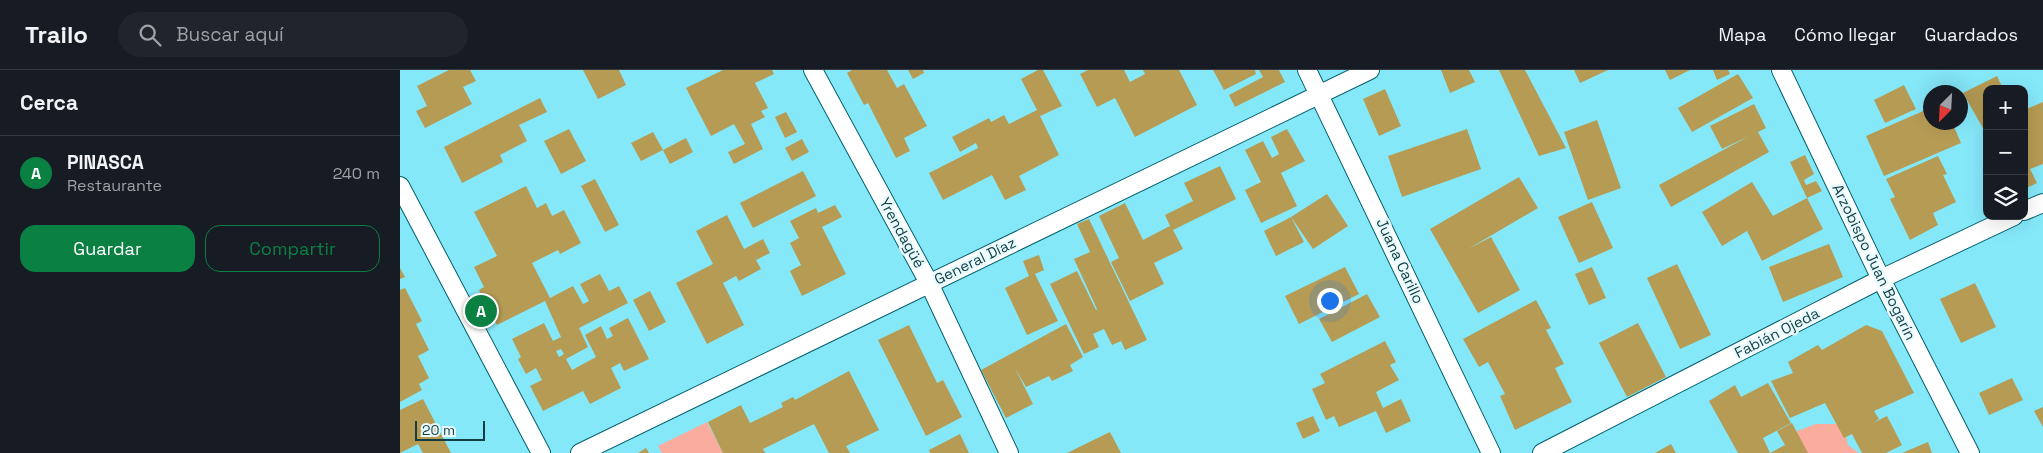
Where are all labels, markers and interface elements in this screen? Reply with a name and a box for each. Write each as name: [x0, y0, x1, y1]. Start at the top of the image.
search box: [118, 12, 468, 57]
text: Trailo: [25, 19, 88, 50]
icon: search: [136, 21, 164, 49]
text: Buscar aquí: [176, 22, 284, 47]
text: Mapa: [1718, 23, 1766, 46]
text: Cómo llegar: [1794, 23, 1896, 46]
text: Guardados: [1924, 23, 2018, 46]
north arrow: [1923, 85, 1968, 130]
map controls: [1983, 85, 2028, 220]
button: +: [1983, 85, 2028, 130]
text: Cerca: [20, 89, 78, 116]
button: −: [1983, 130, 2028, 175]
text: PINASCA: [67, 150, 144, 175]
text: A: [31, 163, 41, 184]
text: 240 m: [333, 163, 380, 184]
text: Restaurante: [67, 175, 162, 196]
button: layers: [1983, 175, 2028, 220]
street label: Arzobispo Juan Bogarín: [1828, 181, 1921, 343]
street label: Yrendagüé: [875, 194, 930, 271]
street label: Juana Carillo: [1372, 215, 1429, 307]
button: Guardar: [20, 225, 195, 272]
button: Compartir: [205, 225, 380, 272]
street label: General Díaz: [931, 233, 1019, 288]
your location: [1317, 288, 1343, 314]
pin: A: [465, 292, 497, 330]
street label: Fabián Ojeda: [1731, 303, 1823, 362]
scale bar: [415, 418, 485, 441]
text: 20 m: [422, 421, 455, 439]

